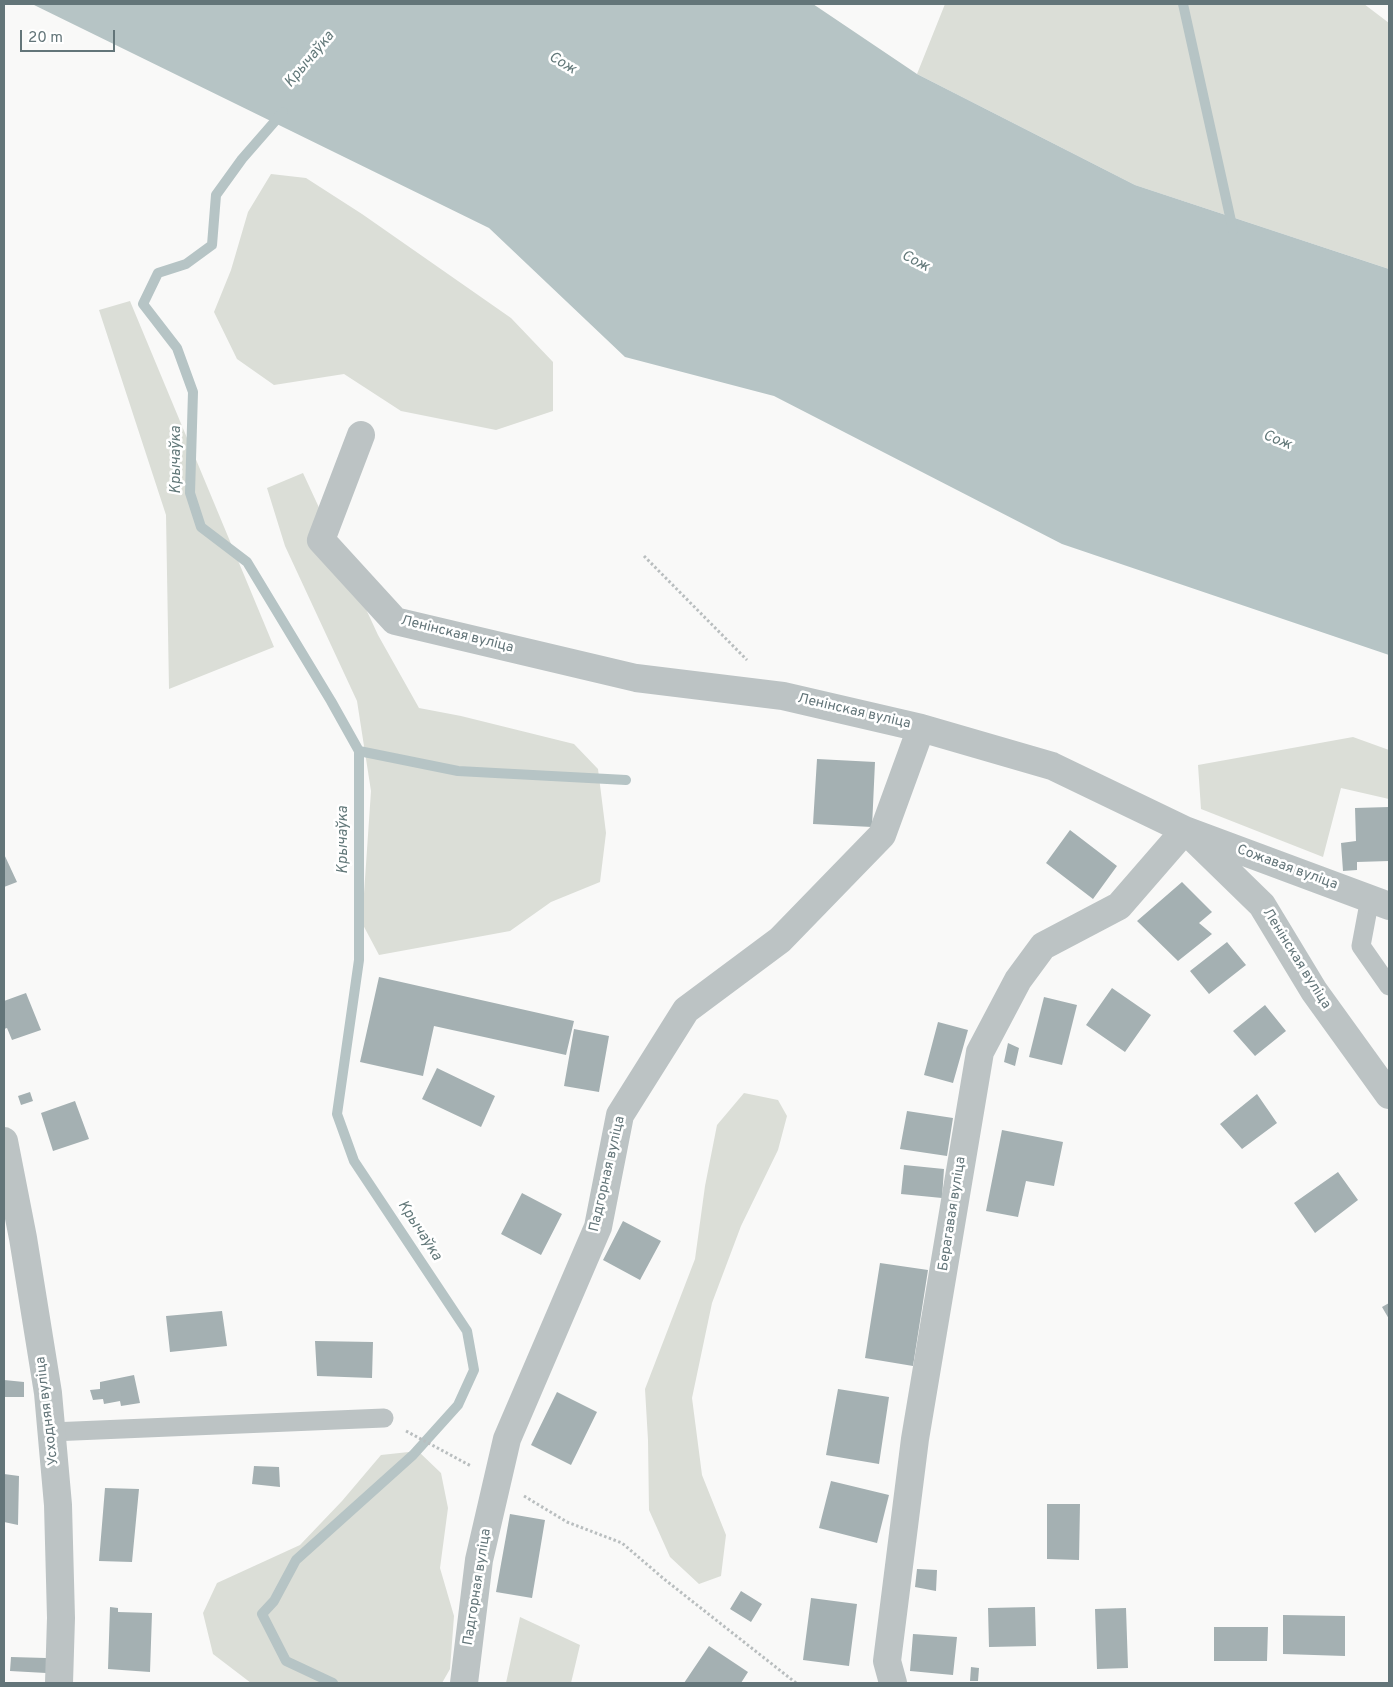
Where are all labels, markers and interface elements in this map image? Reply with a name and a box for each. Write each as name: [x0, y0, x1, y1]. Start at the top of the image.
scale bar: [22, 20, 118, 52]
water label: Крычаўка: [281, 28, 339, 92]
text: 20 m: [28, 29, 63, 48]
water label: Сож: [545, 49, 579, 79]
water label: Сож: [898, 247, 932, 277]
water label: Крычаўка: [168, 426, 186, 494]
water label: Сож: [1260, 427, 1294, 455]
street label: Ленінская вуліца: [399, 613, 515, 657]
street label: Ленінская вуліца: [796, 691, 912, 733]
water label: Крычаўка: [335, 806, 353, 874]
street label: Сожавая вуліца: [1234, 842, 1340, 894]
street label: Ленінская вуліца: [1258, 906, 1334, 1012]
street label: Падгорная вуліца: [587, 1115, 629, 1233]
street label: Берагавая вуліца: [936, 1156, 970, 1272]
water label: Крычаўка: [393, 1198, 445, 1264]
street label: Усходняя вуліца: [33, 1356, 63, 1466]
street label: Падгорная вуліца: [460, 1527, 496, 1647]

